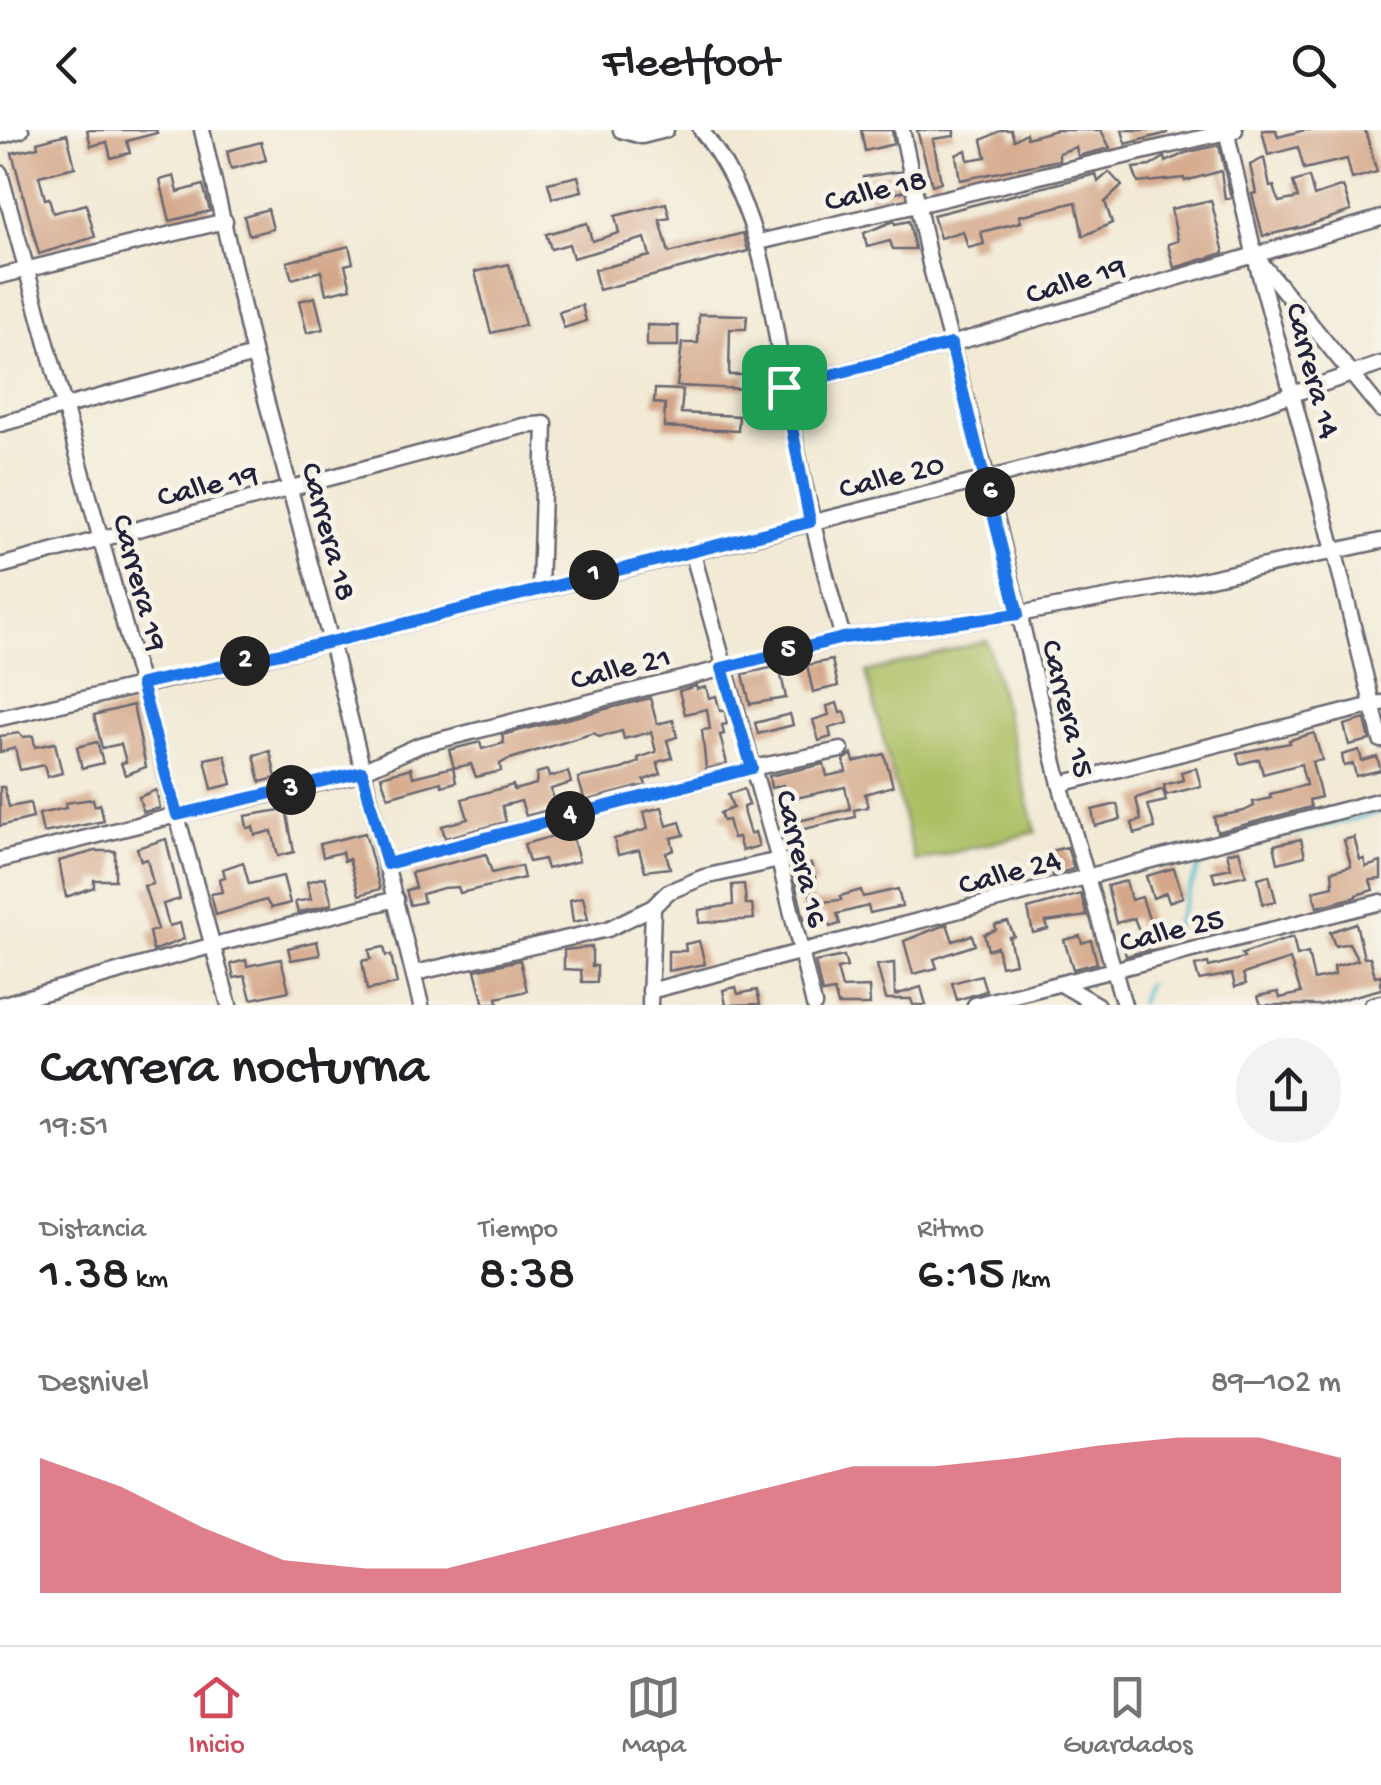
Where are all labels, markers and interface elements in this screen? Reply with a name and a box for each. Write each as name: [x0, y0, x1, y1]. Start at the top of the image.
icon: back: [40, 38, 95, 93]
icon: search: [1286, 38, 1341, 93]
text: Fleetfoot: [602, 39, 779, 92]
street label: Calle 18: [821, 163, 931, 223]
street label: Calle 19: [1022, 250, 1131, 316]
street label: Carrera 14: [1274, 299, 1347, 443]
pin: [742, 345, 827, 430]
icon: arrive: [757, 360, 812, 415]
street label: Calle 20: [836, 447, 949, 510]
street label: Calle 19: [154, 457, 262, 519]
street label: Carrera 18: [290, 459, 363, 606]
pin: 6: [965, 467, 1015, 517]
text: 6: [983, 475, 997, 508]
street label: Carrera 19: [101, 511, 174, 656]
pin: 1: [569, 550, 619, 600]
text: 1: [588, 558, 600, 591]
pin: 5: [763, 626, 813, 676]
text: 5: [781, 634, 795, 667]
pin: 2: [220, 636, 270, 686]
street label: Carrera 15: [1030, 636, 1101, 782]
street label: Calle 21: [567, 640, 675, 702]
text: 2: [238, 644, 252, 677]
pin: 3: [266, 765, 316, 815]
text: 3: [284, 773, 298, 806]
street label: Carrera 16: [764, 787, 835, 933]
pin: 4: [545, 791, 595, 841]
text: 4: [563, 799, 577, 832]
street label: Calle 24: [955, 843, 1066, 907]
street label: Calle 25: [1116, 902, 1228, 964]
button: share: [1236, 1038, 1341, 1143]
text: Carrera nocturna: [40, 1039, 428, 1103]
text: 19:51: [40, 1109, 109, 1147]
text: Distancia: [40, 1214, 146, 1247]
text: Tiempo: [479, 1214, 558, 1247]
text: Ritmo: [917, 1214, 984, 1247]
text: 1.38: [40, 1247, 129, 1306]
text: 8:38: [479, 1247, 575, 1306]
text: 6:15: [917, 1247, 1005, 1306]
text: km: [129, 1264, 168, 1297]
text: /km: [1005, 1264, 1051, 1297]
text: Desnivel: [40, 1365, 149, 1403]
text: 89–102 m: [1211, 1365, 1341, 1403]
tab: Inicio: [189, 1670, 245, 1763]
tab: Mapa: [622, 1670, 686, 1763]
tab: Guardados: [1063, 1670, 1193, 1763]

